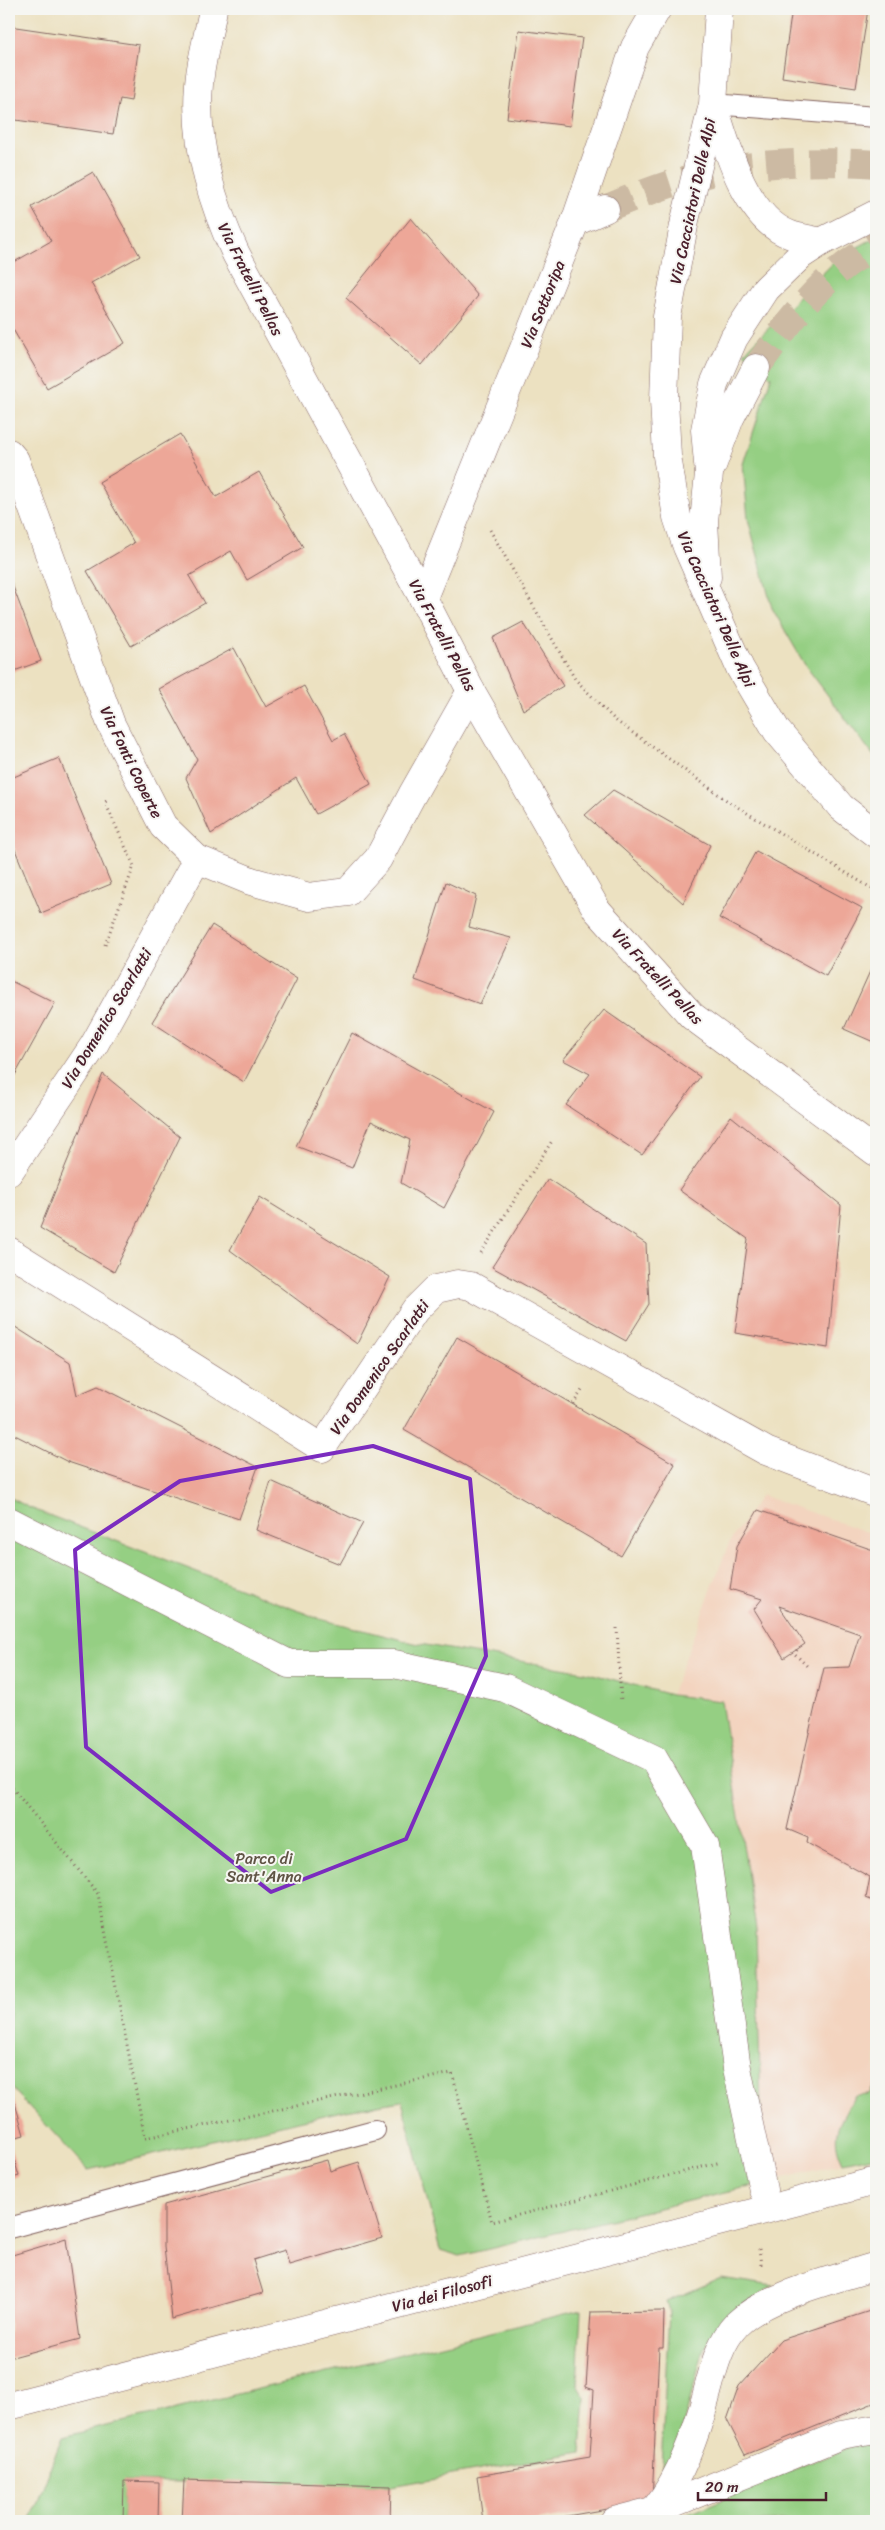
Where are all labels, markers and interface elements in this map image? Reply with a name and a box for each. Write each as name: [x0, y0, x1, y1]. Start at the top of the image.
street label: Via Cacciatori Delle Alpi: [661, 115, 724, 287]
street label: Via Fratelli Pellas: [209, 217, 292, 342]
street label: Via Sottoripa: [512, 256, 573, 353]
street label: Via Cacciatori Delle Alpi: [669, 526, 764, 693]
street label: Via Fratelli Pellas: [401, 574, 485, 697]
street label: Via Fonti Coperte: [92, 701, 171, 824]
street label: Via Fratelli Pellas: [605, 921, 711, 1032]
street label: Via Domenico Scarlatti: [53, 942, 160, 1094]
street label: Via Domenico Scarlatti: [322, 1293, 438, 1441]
park label: Parco di Sant'Anna: [226, 1844, 302, 1891]
street label: Via dei Filosofi: [389, 2266, 497, 2321]
scale bar: [698, 2470, 825, 2502]
text: 20 m: [705, 2474, 739, 2500]

